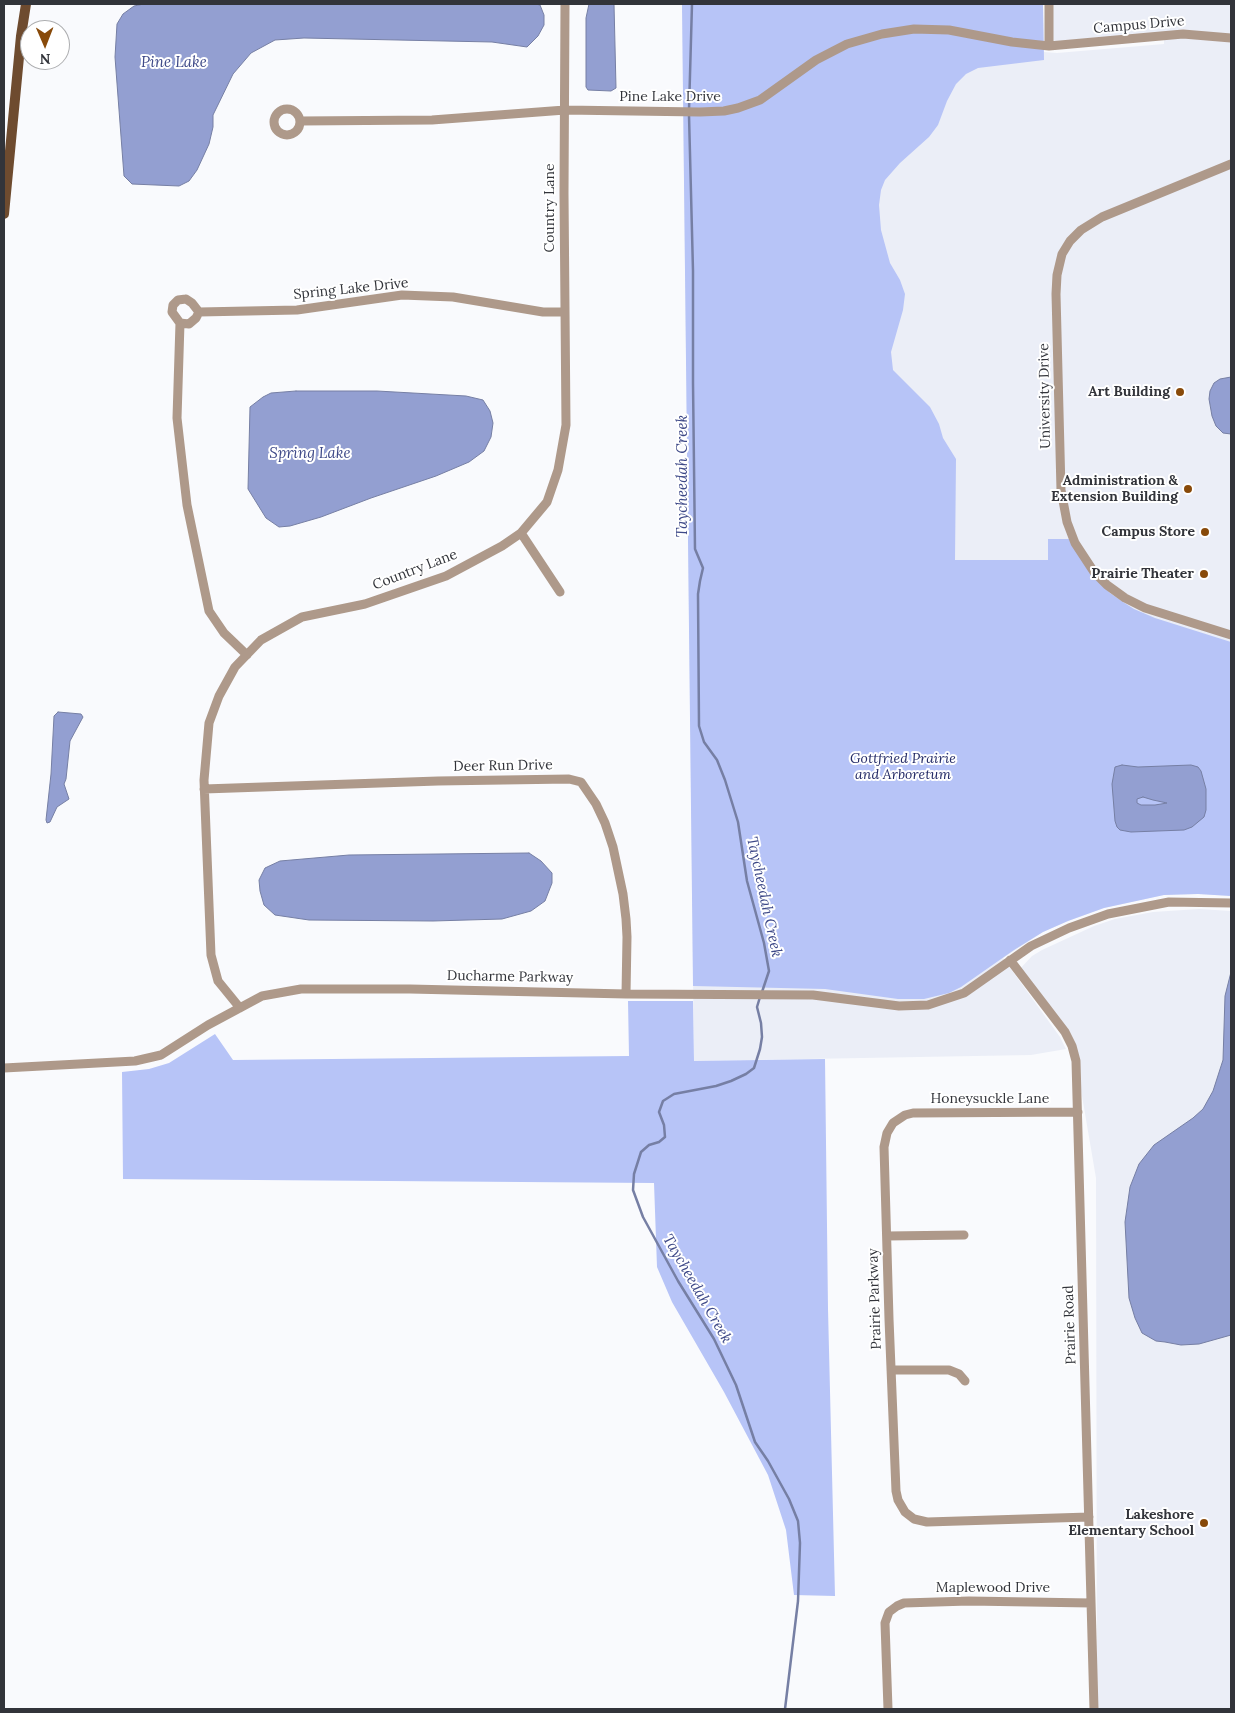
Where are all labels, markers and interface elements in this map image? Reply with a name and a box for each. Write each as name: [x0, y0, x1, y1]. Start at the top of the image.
street label: Campus Drive: [1093, 13, 1185, 37]
north arrow: [20, 20, 70, 70]
text: N: [40, 50, 51, 68]
water label: Pine Lake: [141, 54, 207, 72]
street label: Pine Lake Drive: [619, 89, 721, 105]
street label: Country Lane: [542, 163, 558, 253]
street label: Spring Lake Drive: [293, 275, 409, 303]
street label: University Drive: [1036, 343, 1054, 449]
place label: Art Building: [1088, 384, 1170, 400]
marker: Art Building: [1174, 386, 1186, 398]
water label: Taycheedah Creek: [674, 415, 692, 537]
water label: Spring Lake: [269, 445, 351, 463]
place label: Administration & Extension Building: [1051, 473, 1178, 506]
marker: Administration & Extension Building: [1182, 483, 1194, 495]
place label: Campus Store: [1102, 524, 1195, 540]
marker: Campus Store: [1199, 526, 1211, 538]
street label: Country Lane: [370, 546, 460, 594]
place label: Prairie Theater: [1091, 566, 1194, 582]
marker: Prairie Theater: [1198, 568, 1210, 580]
park label: Gottfried Prairie and Arboretum: [850, 751, 956, 784]
street label: Deer Run Drive: [453, 757, 553, 775]
water label: Taycheedah Creek: [742, 835, 786, 959]
street label: Ducharme Parkway: [447, 967, 573, 987]
street label: Honeysuckle Lane: [931, 1091, 1049, 1107]
water label: Taycheedah Creek: [659, 1231, 735, 1347]
street label: Prairie Parkway: [865, 1248, 885, 1350]
street label: Prairie Road: [1060, 1285, 1080, 1365]
place label: Lakeshore Elementary School: [1068, 1507, 1194, 1540]
marker: Lakeshore Elementary School: [1198, 1517, 1210, 1529]
street label: Maplewood Drive: [936, 1580, 1050, 1596]

